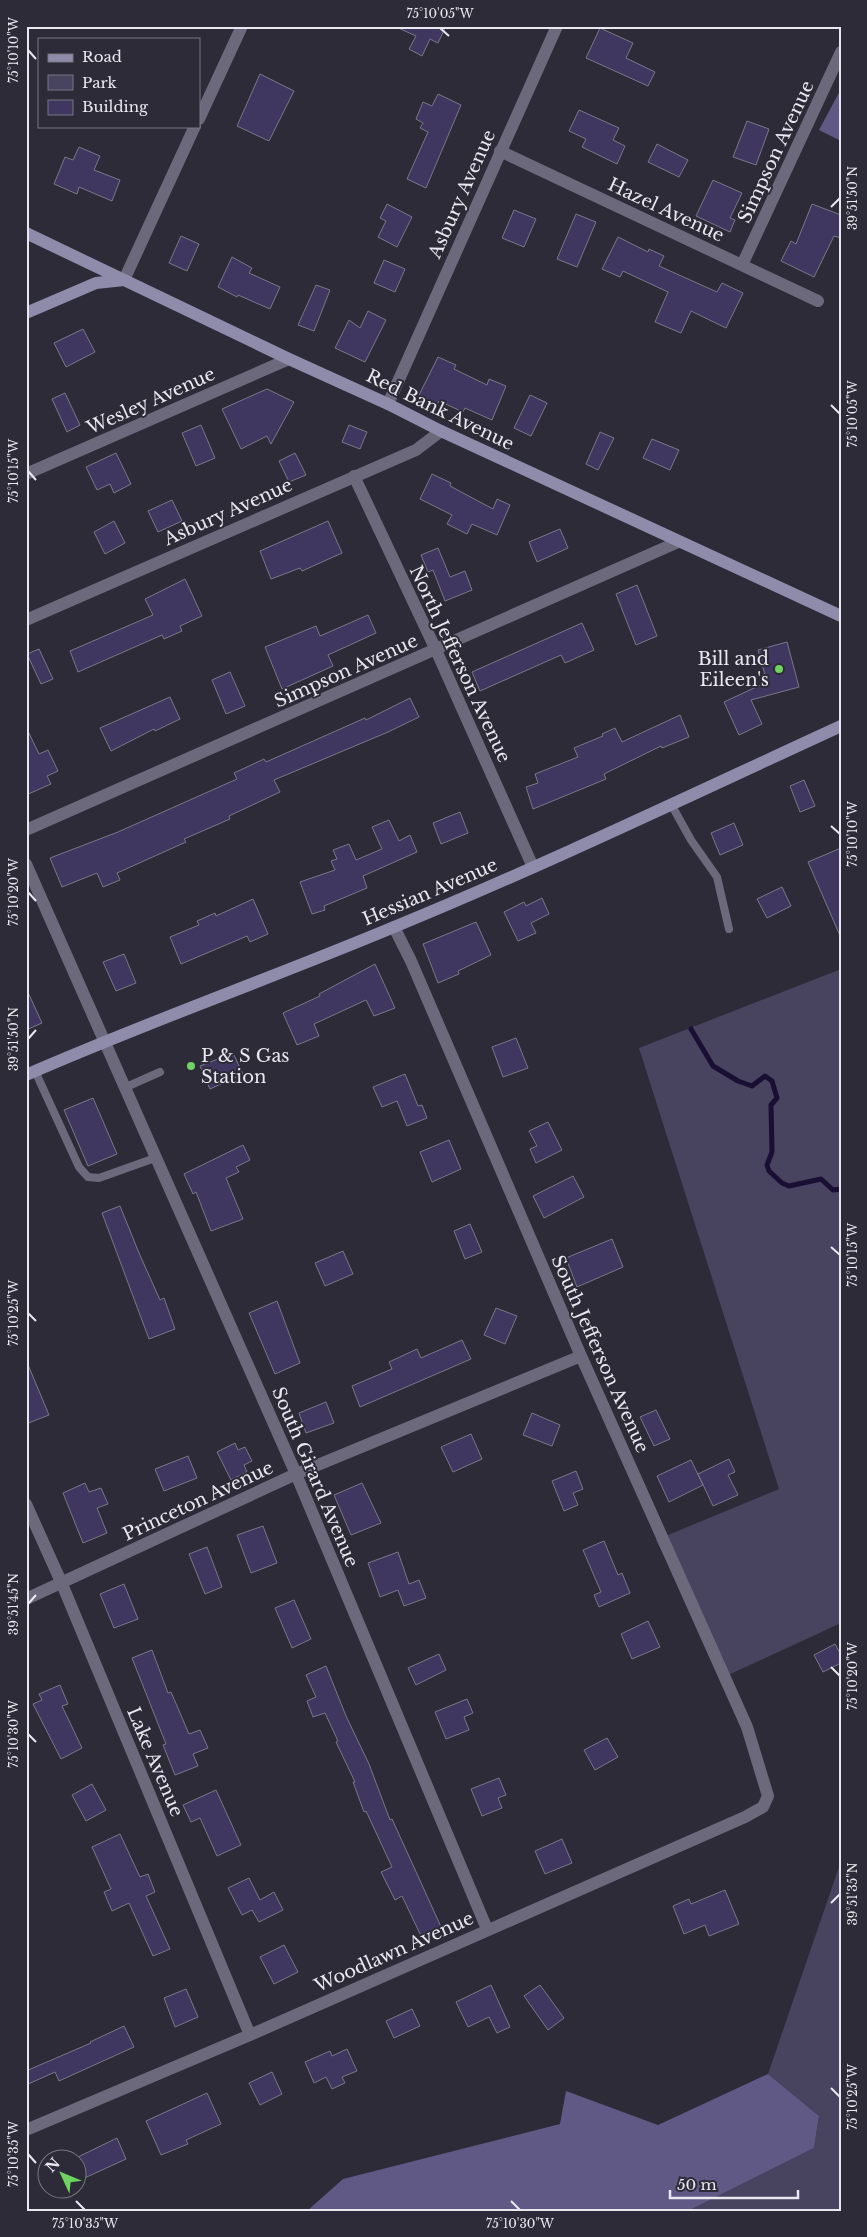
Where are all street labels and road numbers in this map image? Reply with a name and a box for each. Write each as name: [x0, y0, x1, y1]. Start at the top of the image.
street label: Simpson Avenue: [733, 77, 819, 227]
street label: Asbury Avenue: [423, 126, 500, 263]
street label: Hazel Avenue: [604, 173, 728, 247]
street label: Wesley Avenue: [83, 363, 219, 440]
street label: Red Bank Avenue: [363, 365, 517, 455]
street label: Asbury Avenue: [159, 474, 296, 551]
street label: North Jefferson Avenue: [405, 562, 515, 766]
street label: Simpson Avenue: [271, 630, 421, 712]
street label: Hessian Avenue: [359, 854, 501, 930]
street label: South Jefferson Avenue: [546, 1252, 654, 1456]
street label: South Girard Avenue: [267, 1384, 363, 1570]
street label: Princeton Avenue: [119, 1456, 277, 1546]
street label: Lake Avenue: [122, 1704, 188, 1820]
street label: Woodlawn Avenue: [310, 1907, 477, 1997]

